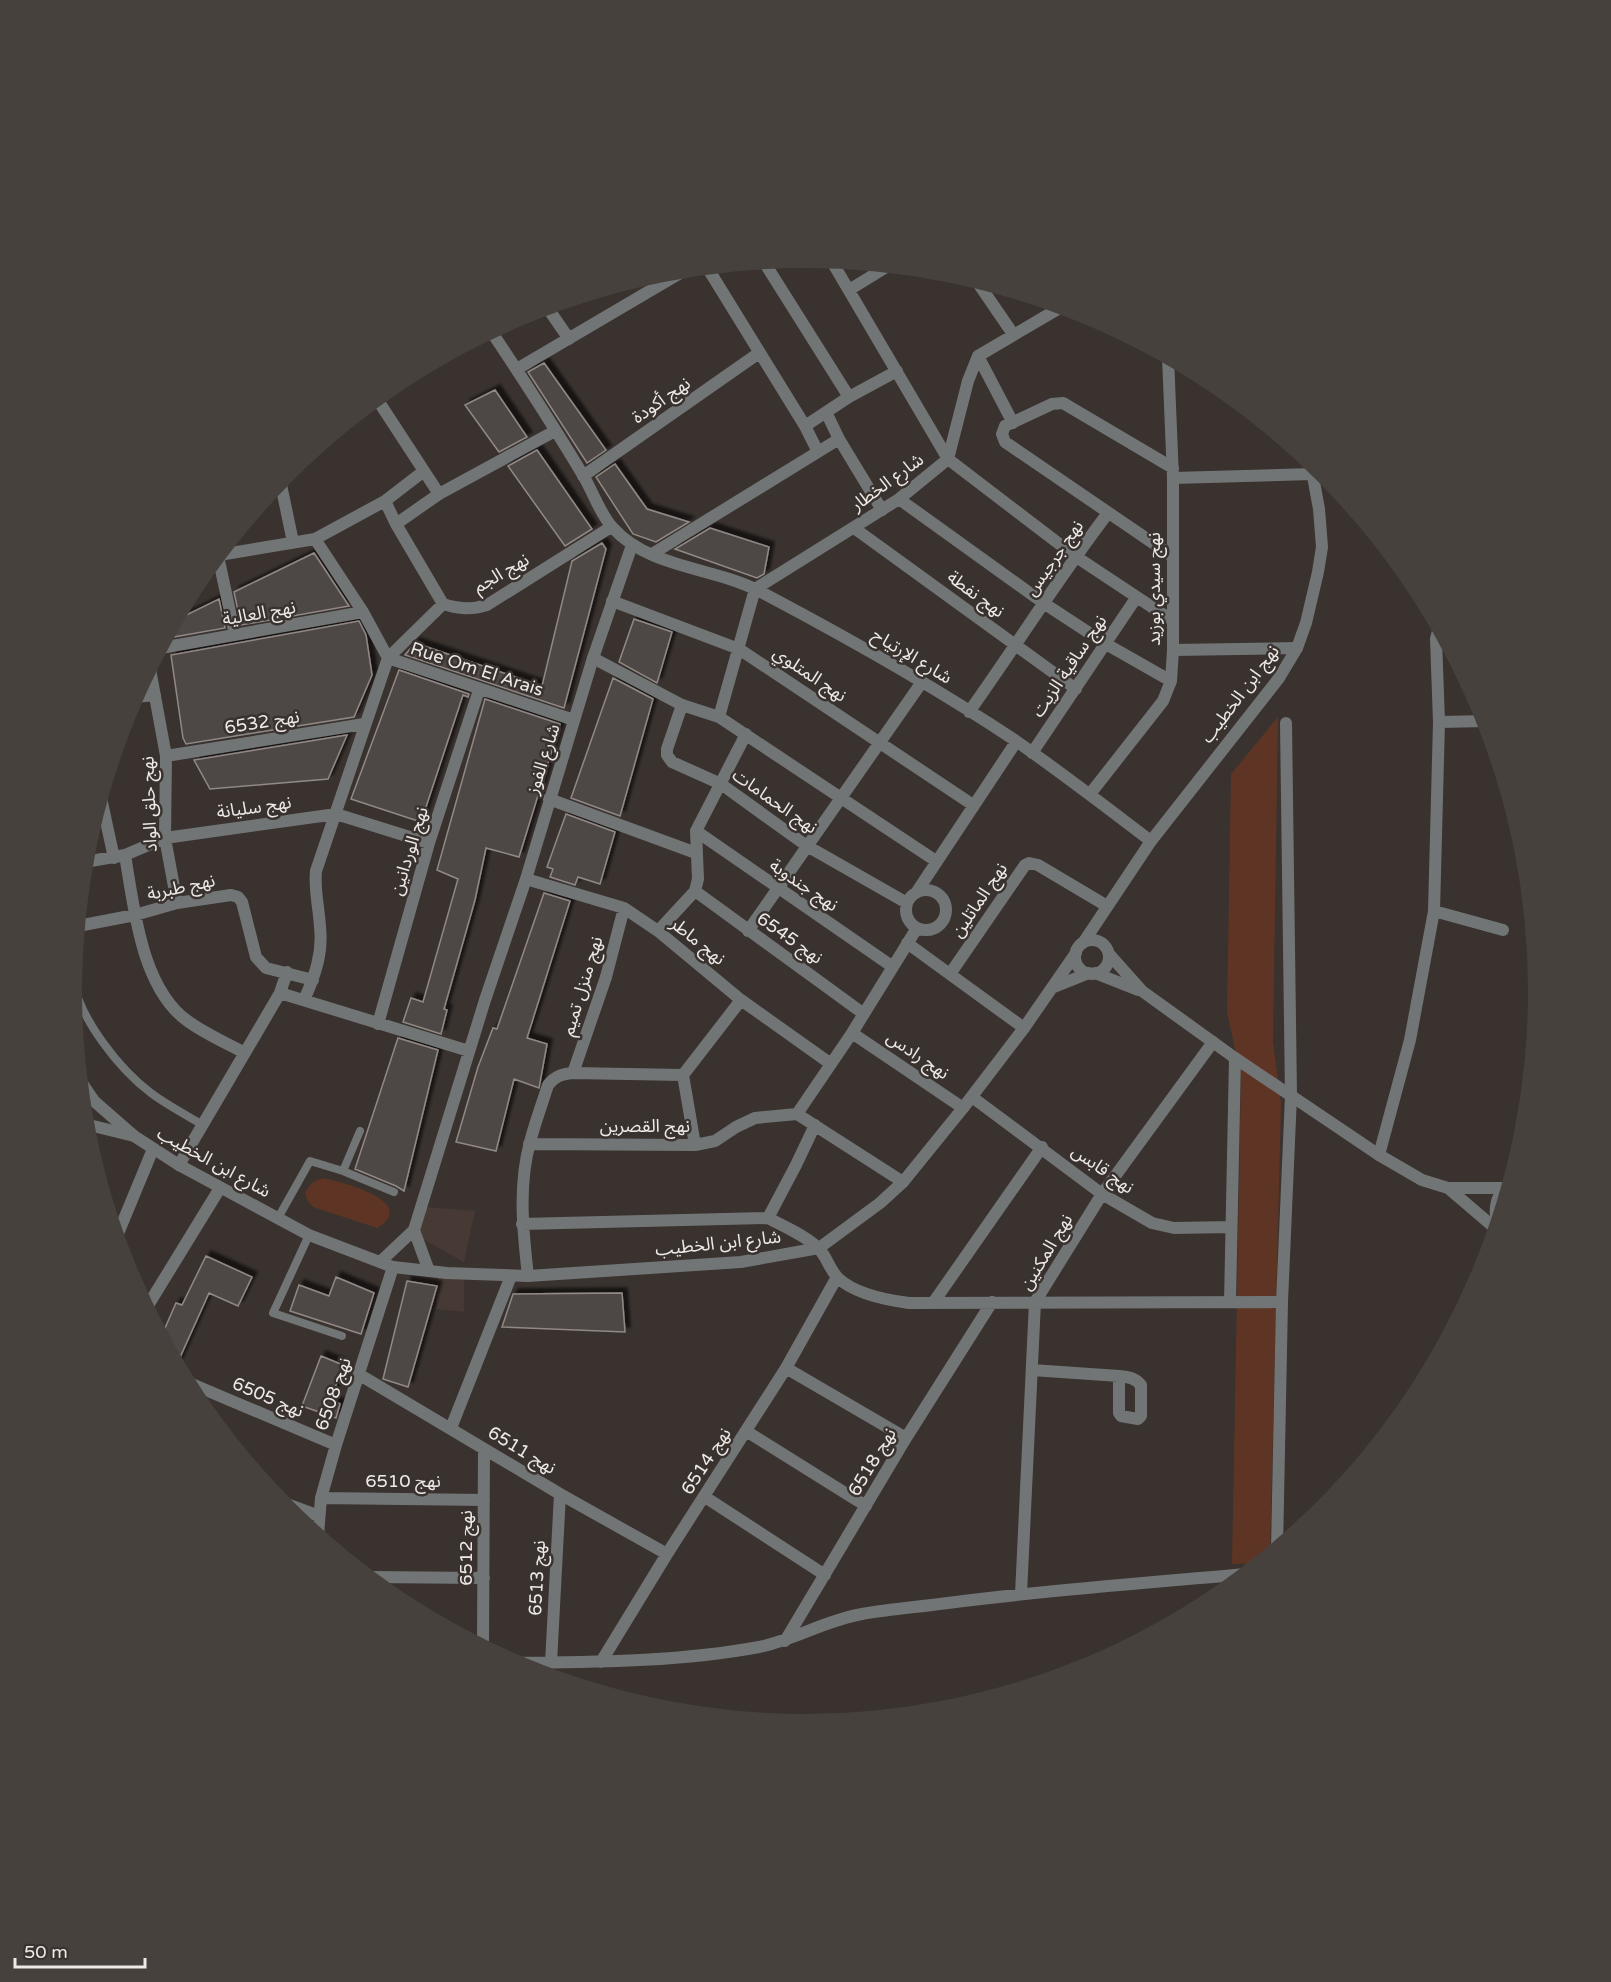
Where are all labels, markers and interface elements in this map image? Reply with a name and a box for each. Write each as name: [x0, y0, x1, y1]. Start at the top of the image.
street label: نهج أكودة: [627, 372, 696, 430]
street label: شارع الخطار: [845, 448, 930, 519]
street label: نهج جرجيس: [1020, 516, 1090, 601]
street label: نهج سيدي بوزيد: [1143, 532, 1167, 646]
street label: نهج الجم: [469, 548, 534, 599]
street label: نهج نفطة: [942, 566, 1009, 624]
street label: نهج العالية: [221, 596, 298, 632]
street label: نهج ساقية الزيت: [1027, 611, 1113, 722]
street label: شارع الإرتياح: [866, 624, 956, 691]
street label: Rue Om El Arais: [408, 637, 546, 701]
street label: نهج المتلوي: [768, 641, 851, 708]
street label: نهج ابن الخطيب: [1196, 641, 1286, 748]
street label: نهج 6532: [223, 705, 301, 741]
street label: شارع الفوز: [521, 721, 568, 799]
street label: نهج حلق الواد: [136, 756, 164, 852]
street label: نهج الحمامات: [727, 764, 822, 840]
street label: نهج سليانة: [215, 791, 293, 825]
street label: نهج الوردانين: [385, 804, 435, 899]
street label: نهج جندوبة: [764, 854, 843, 918]
street label: نهج الماتلين: [946, 858, 1014, 943]
street label: نهج طبربة: [145, 869, 217, 907]
street label: نهج 6545: [752, 907, 827, 970]
street label: نهج ماطر: [664, 912, 730, 971]
street label: نهج منزل تميم: [556, 934, 609, 1039]
street label: نهج رادس: [881, 1026, 954, 1086]
street label: نهج القصرين: [600, 1115, 690, 1139]
street label: شارع ابن الخطيب: [152, 1122, 275, 1205]
street label: نهج قابس: [1066, 1140, 1139, 1200]
street label: نهج المكنين: [1015, 1210, 1079, 1295]
street label: شارع ابن الخطيب: [654, 1225, 782, 1264]
street label: نهج 6508: [310, 1355, 358, 1434]
street label: نهج 6505: [228, 1372, 307, 1424]
street label: نهج 6511: [483, 1421, 560, 1481]
street label: نهج 6514: [676, 1423, 737, 1500]
street label: نهج 6518: [843, 1424, 903, 1501]
street label: نهج 6510: [365, 1470, 441, 1494]
street label: نهج 6512: [455, 1510, 479, 1586]
street label: نهج 6513: [524, 1540, 552, 1616]
scale bar: [15, 1931, 146, 1969]
text: 50 m: [24, 1941, 68, 1963]

